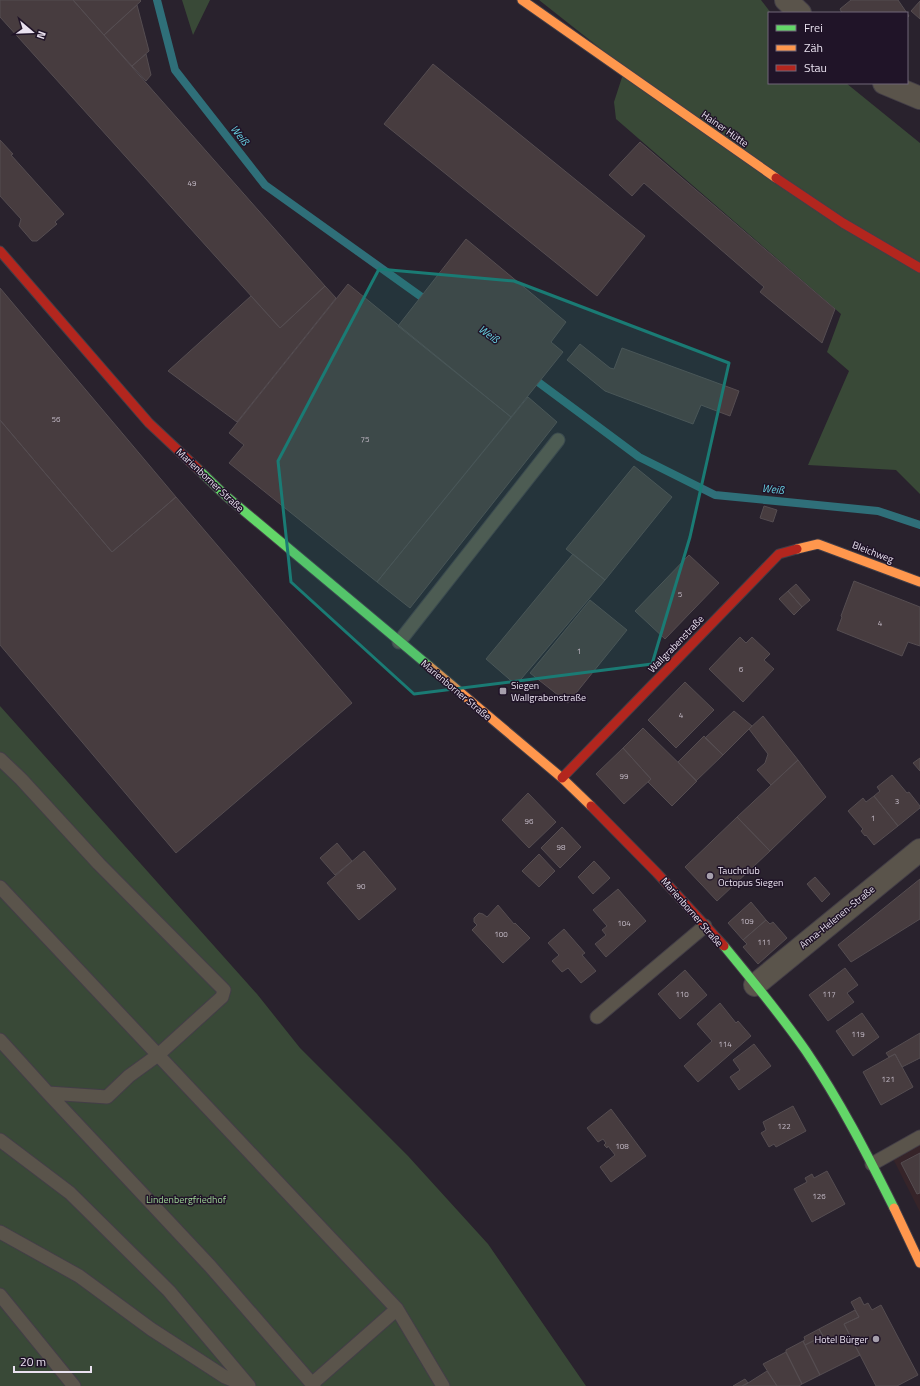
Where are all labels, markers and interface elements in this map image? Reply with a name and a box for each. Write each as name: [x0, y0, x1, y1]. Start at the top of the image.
north arrow: [12, 12, 52, 52]
legend: [768, 12, 908, 84]
text: Frei: [804, 18, 823, 37]
text: N: [33, 29, 50, 41]
text: Zäh: [804, 38, 823, 57]
text: Stau: [804, 58, 827, 77]
street label: Hainer Hütte: [699, 107, 751, 151]
water label: Weiß: [227, 121, 254, 149]
house number: 49: [188, 177, 197, 189]
water label: Weiß: [475, 321, 504, 348]
house number: 56: [52, 413, 61, 425]
house number: 75: [361, 433, 370, 445]
street label: Marienborner Straße: [173, 445, 247, 515]
water label: Weiß: [761, 480, 786, 498]
street label: Bleichweg: [850, 537, 896, 567]
house number: 5: [678, 588, 683, 600]
street label: Wallgrabenstraße: [645, 612, 707, 676]
house number: 4: [878, 617, 883, 629]
house number: 1: [577, 645, 581, 657]
street label: Marienborner Straße: [418, 656, 494, 724]
house number: 6: [739, 663, 744, 675]
place label: Siegen Wallgrabenstraße: [511, 678, 586, 705]
marker: Siegen Wallgrabenstraße: [498, 686, 508, 696]
house number: 4: [679, 709, 684, 721]
house number: 99: [620, 770, 629, 782]
house number: 3: [895, 795, 899, 807]
house number: 1: [871, 812, 875, 824]
house number: 96: [525, 815, 534, 827]
house number: 98: [557, 841, 566, 853]
place label: Tauchclub Octopus Siegen: [718, 863, 783, 890]
marker: Tauchclub Octopus Siegen: [705, 871, 715, 881]
street label: Marienborner Straße: [658, 874, 726, 950]
house number: 90: [357, 880, 366, 892]
street label: Anna-Helenen-Straße: [796, 882, 878, 952]
house number: 109: [740, 915, 754, 927]
house number: 104: [617, 917, 631, 929]
house number: 100: [494, 928, 508, 940]
house number: 111: [757, 936, 771, 948]
house number: 110: [675, 988, 689, 1000]
house number: 117: [822, 988, 836, 1000]
house number: 119: [851, 1028, 865, 1040]
house number: 114: [718, 1038, 732, 1050]
house number: 121: [881, 1073, 895, 1085]
house number: 122: [777, 1120, 791, 1132]
house number: 108: [615, 1140, 629, 1152]
house number: 126: [812, 1190, 826, 1202]
park label: Lindenbergfriedhof: [146, 1192, 227, 1207]
place label: Hotel Bürger: [814, 1332, 869, 1347]
marker: Hotel Bürger: [871, 1334, 881, 1344]
scale bar: [14, 1348, 91, 1374]
text: 20 m: [20, 1352, 46, 1371]

